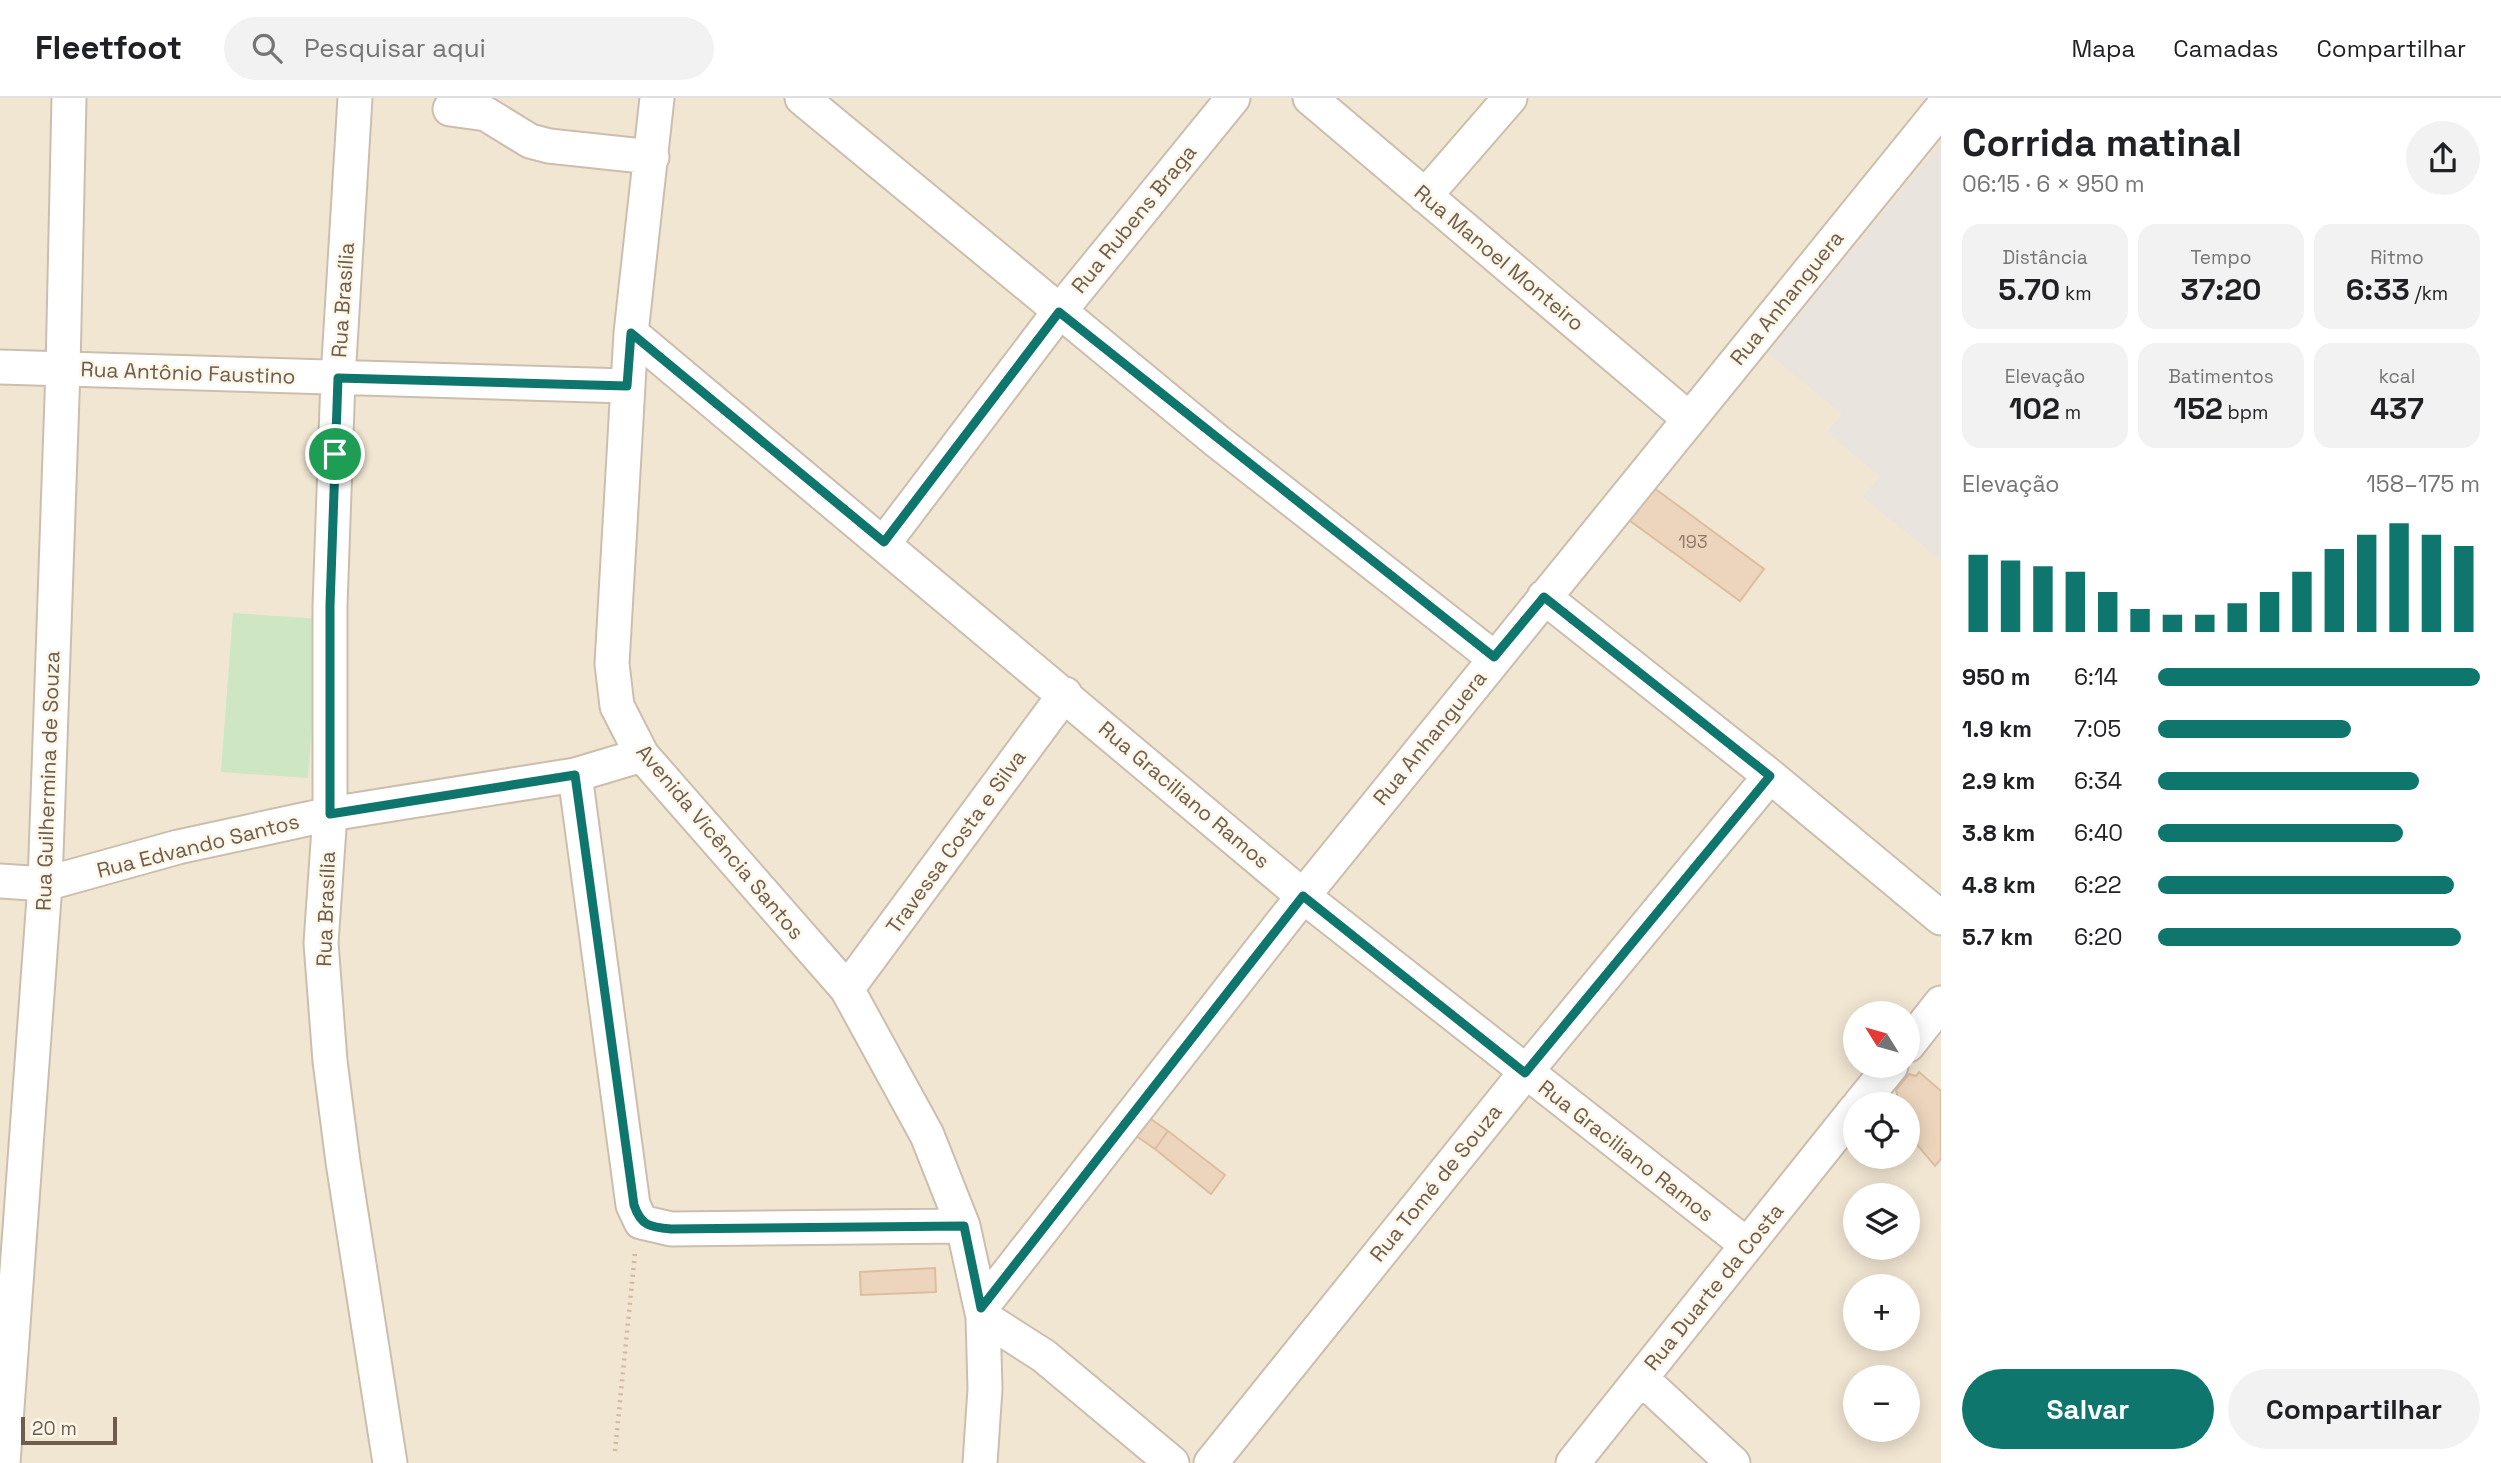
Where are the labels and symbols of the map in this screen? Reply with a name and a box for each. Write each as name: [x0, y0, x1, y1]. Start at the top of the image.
street label: Rua Rubens Braga: [1065, 139, 1202, 299]
street label: Rua Manoel Monteiro: [1409, 179, 1590, 337]
street label: Rua Anhanguera: [1724, 225, 1849, 371]
street label: Rua Brasília: [325, 241, 360, 359]
street label: Rua Antônio Faustino: [80, 355, 296, 390]
pin: [305, 424, 365, 484]
house number: 193: [1678, 530, 1708, 553]
street label: Rua Guilhermina de Souza: [29, 650, 66, 912]
street label: Rua Anhanguera: [1367, 665, 1492, 811]
street label: Rua Graciliano Ramos: [1093, 715, 1276, 874]
street label: Avenida Vicência Santos: [631, 738, 810, 945]
street label: Travessa Costa e Silva: [880, 744, 1031, 939]
street label: Rua Edvando Santos: [94, 807, 302, 884]
street label: Rua Brasília: [310, 851, 341, 967]
north arrow: [1843, 1001, 1920, 1078]
street label: Rua Graciliano Ramos: [1533, 1074, 1720, 1228]
street label: Rua Tomé de Souza: [1364, 1098, 1508, 1267]
street label: Rua Duarte da Costa: [1638, 1198, 1789, 1376]
scale bar: [21, 1414, 117, 1446]

